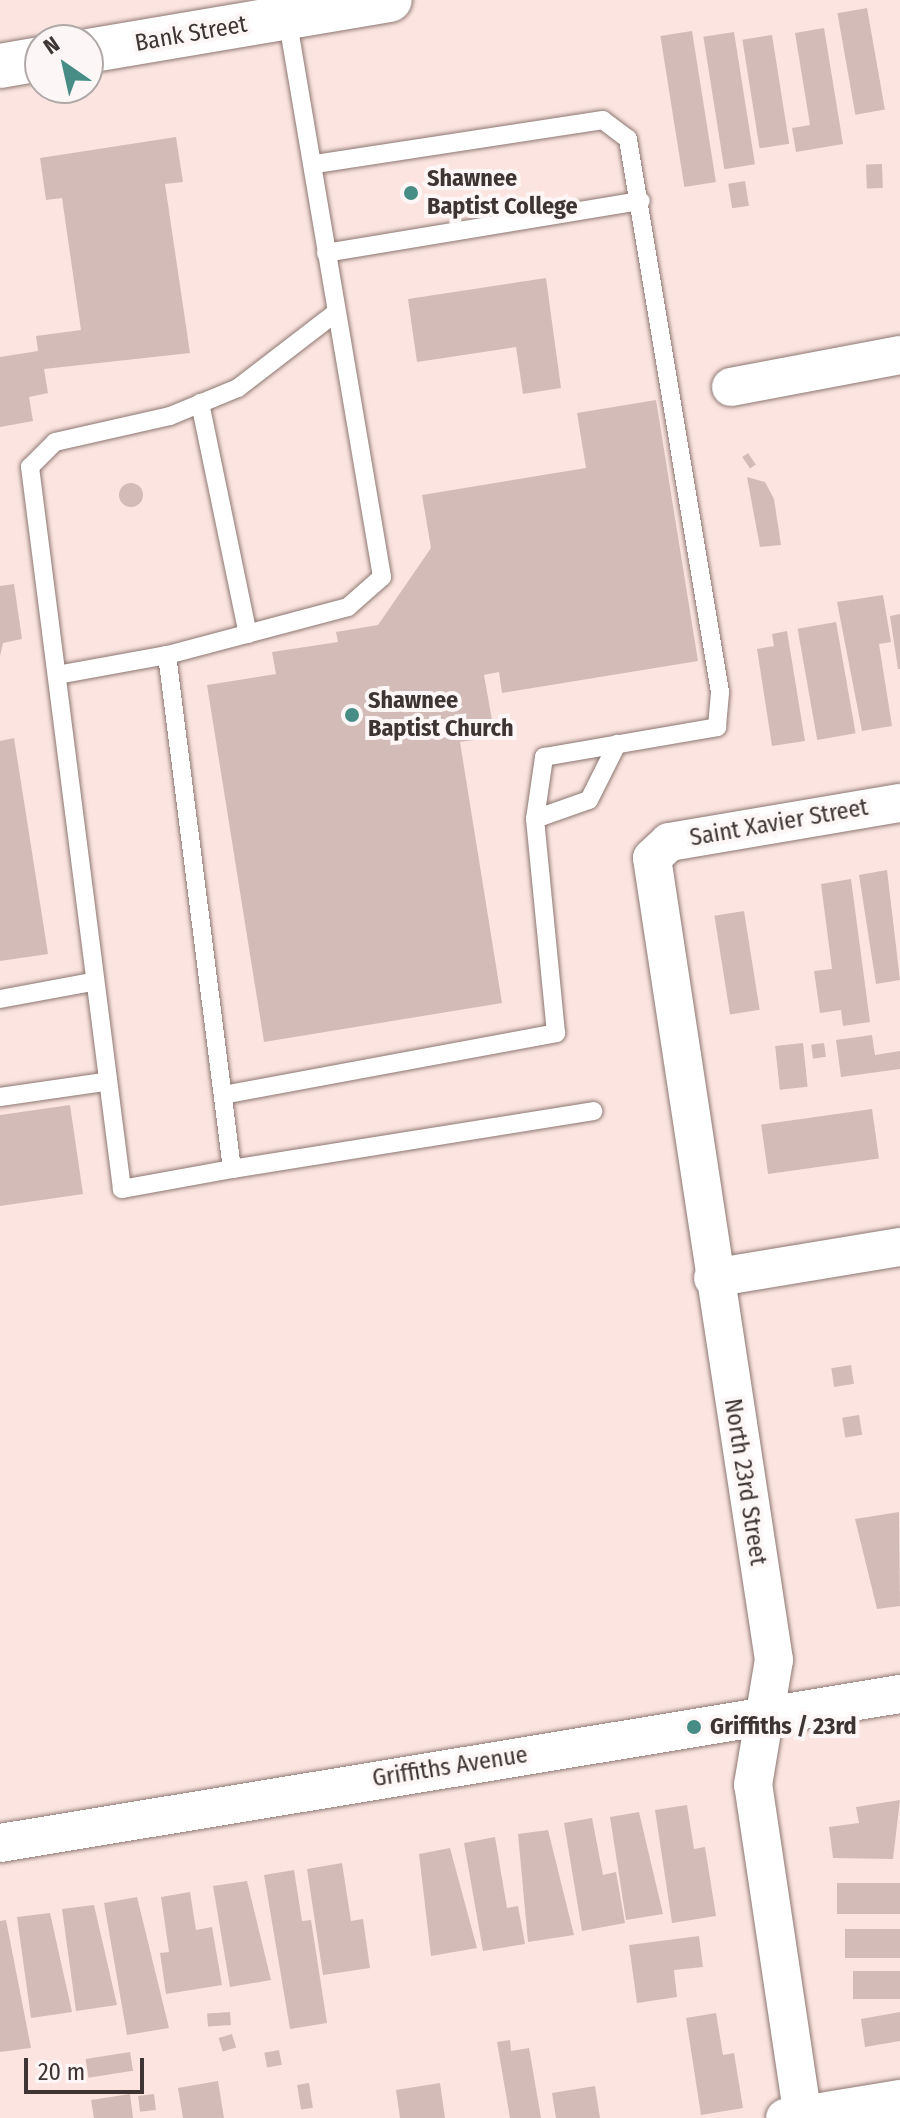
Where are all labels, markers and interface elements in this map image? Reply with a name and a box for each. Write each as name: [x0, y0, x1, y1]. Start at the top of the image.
street label: Bank Street: [133, 10, 249, 58]
north arrow: [24, 24, 104, 104]
text: N: [38, 30, 64, 60]
place label: Shawnee Baptist College: [427, 165, 578, 221]
marker: Shawnee Baptist College: [402, 184, 420, 202]
place label: Shawnee Baptist Church: [368, 687, 514, 743]
marker: Shawnee Baptist Church: [343, 706, 361, 724]
street label: Saint Xavier Street: [688, 793, 870, 853]
street label: North 23rd Street: [718, 1397, 772, 1567]
place label: Griffiths / 23rd: [710, 1713, 857, 1741]
marker: Griffiths / 23rd: [685, 1718, 703, 1736]
street label: Griffiths Avenue: [370, 1741, 530, 1793]
scale bar: [28, 2042, 148, 2092]
text: 20 m: [38, 2058, 85, 2086]

